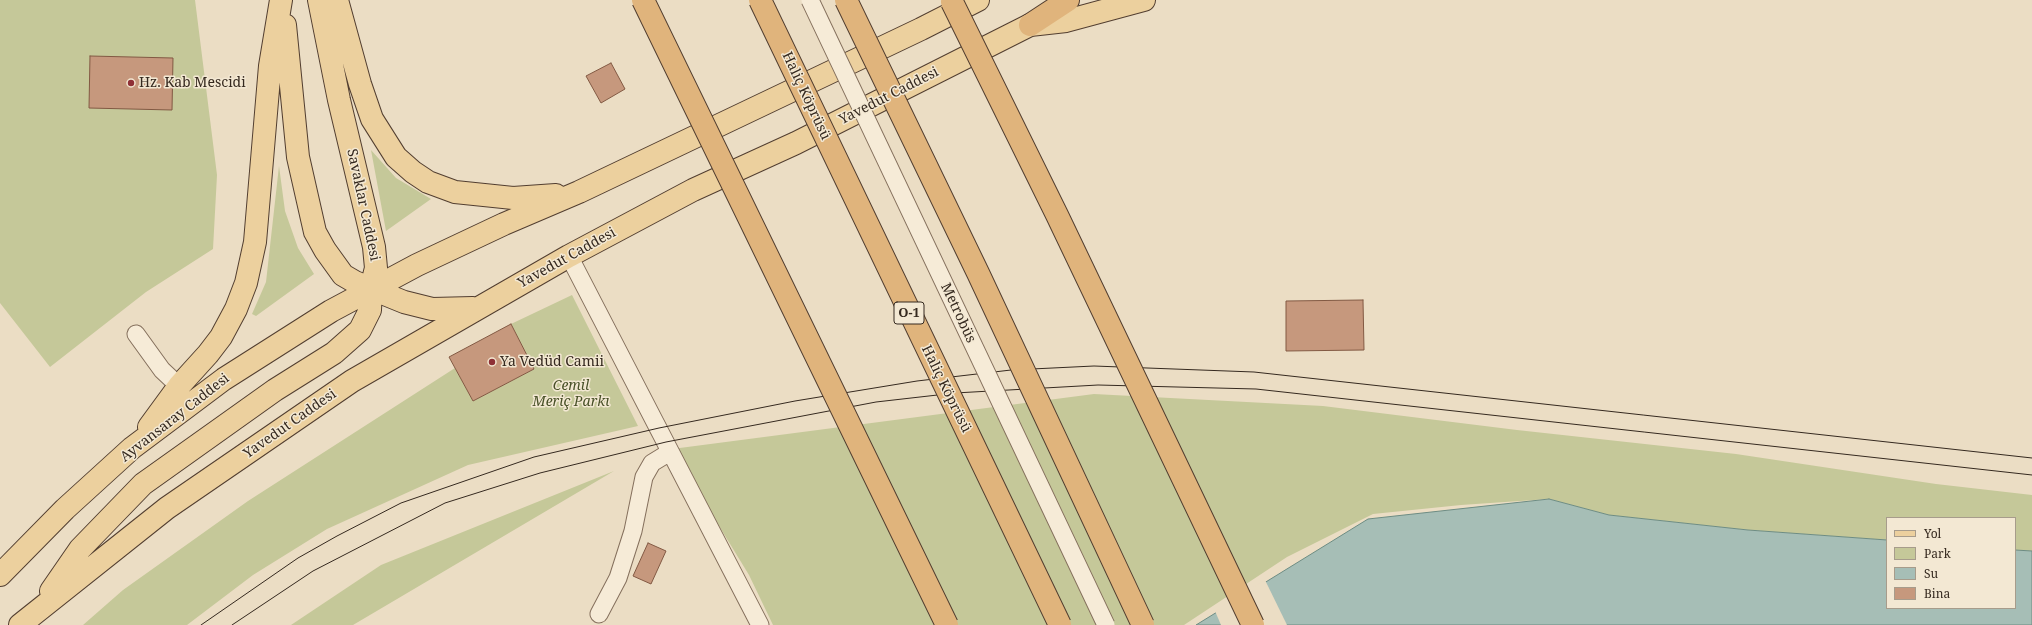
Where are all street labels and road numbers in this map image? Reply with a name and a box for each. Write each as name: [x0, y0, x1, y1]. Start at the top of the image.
street label: Haliç Köprüsü: [778, 49, 834, 143]
street label: Yavedut Caddesi: [836, 64, 942, 128]
street label: Savaklar Caddesi: [343, 147, 383, 263]
street label: Yavedut Caddesi: [515, 224, 619, 292]
street label: Metrobüs: [937, 280, 979, 346]
road number: O-1: [894, 302, 924, 324]
street label: Haliç Köprüsü: [918, 343, 974, 435]
street label: Ayvansaray Caddesi: [117, 370, 233, 466]
street label: Yavedut Caddesi: [240, 386, 340, 462]

